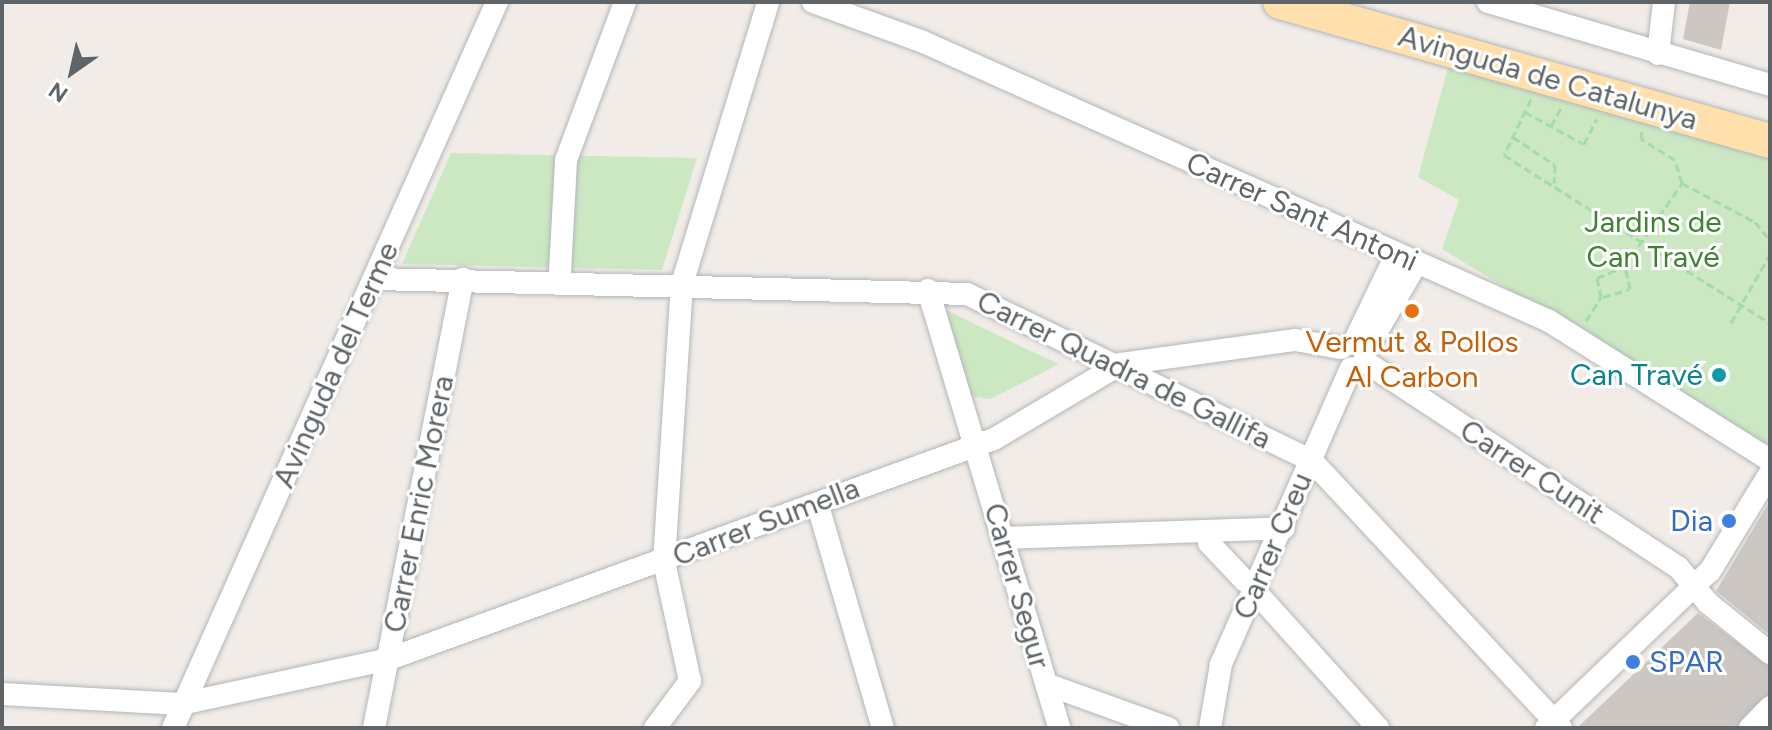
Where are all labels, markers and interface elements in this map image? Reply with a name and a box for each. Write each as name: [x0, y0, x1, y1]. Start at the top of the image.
street label: Avinguda de Catalunya: [1394, 18, 1702, 138]
north arrow: [32, 32, 112, 112]
text: N: [44, 76, 73, 108]
street label: Carrer Sant Antoni: [1181, 145, 1423, 279]
park label: Jardins de Can Travé: [1584, 204, 1722, 274]
street label: Avinguda del Terme: [266, 237, 406, 493]
street label: Carrer Quadra de Gallifa: [971, 283, 1277, 457]
marker: Vermut & Pollos Al Carbon: [1403, 302, 1421, 320]
place label: Vermut & Pollos Al Carbon: [1306, 324, 1518, 394]
place label: Can Travé: [1570, 357, 1703, 393]
marker: Can Travé: [1710, 366, 1728, 384]
street label: Carrer Enric Morera: [376, 372, 462, 636]
street label: Carrer Cunit: [1453, 412, 1611, 532]
street label: Carrer Creu: [1226, 467, 1320, 625]
street label: Carrer Sumella: [668, 470, 864, 574]
street label: Carrer Segur: [976, 499, 1058, 673]
place label: Dia: [1670, 503, 1713, 539]
marker: Dia: [1720, 512, 1738, 530]
place label: SPAR: [1649, 644, 1724, 680]
marker: SPAR: [1624, 653, 1642, 671]

